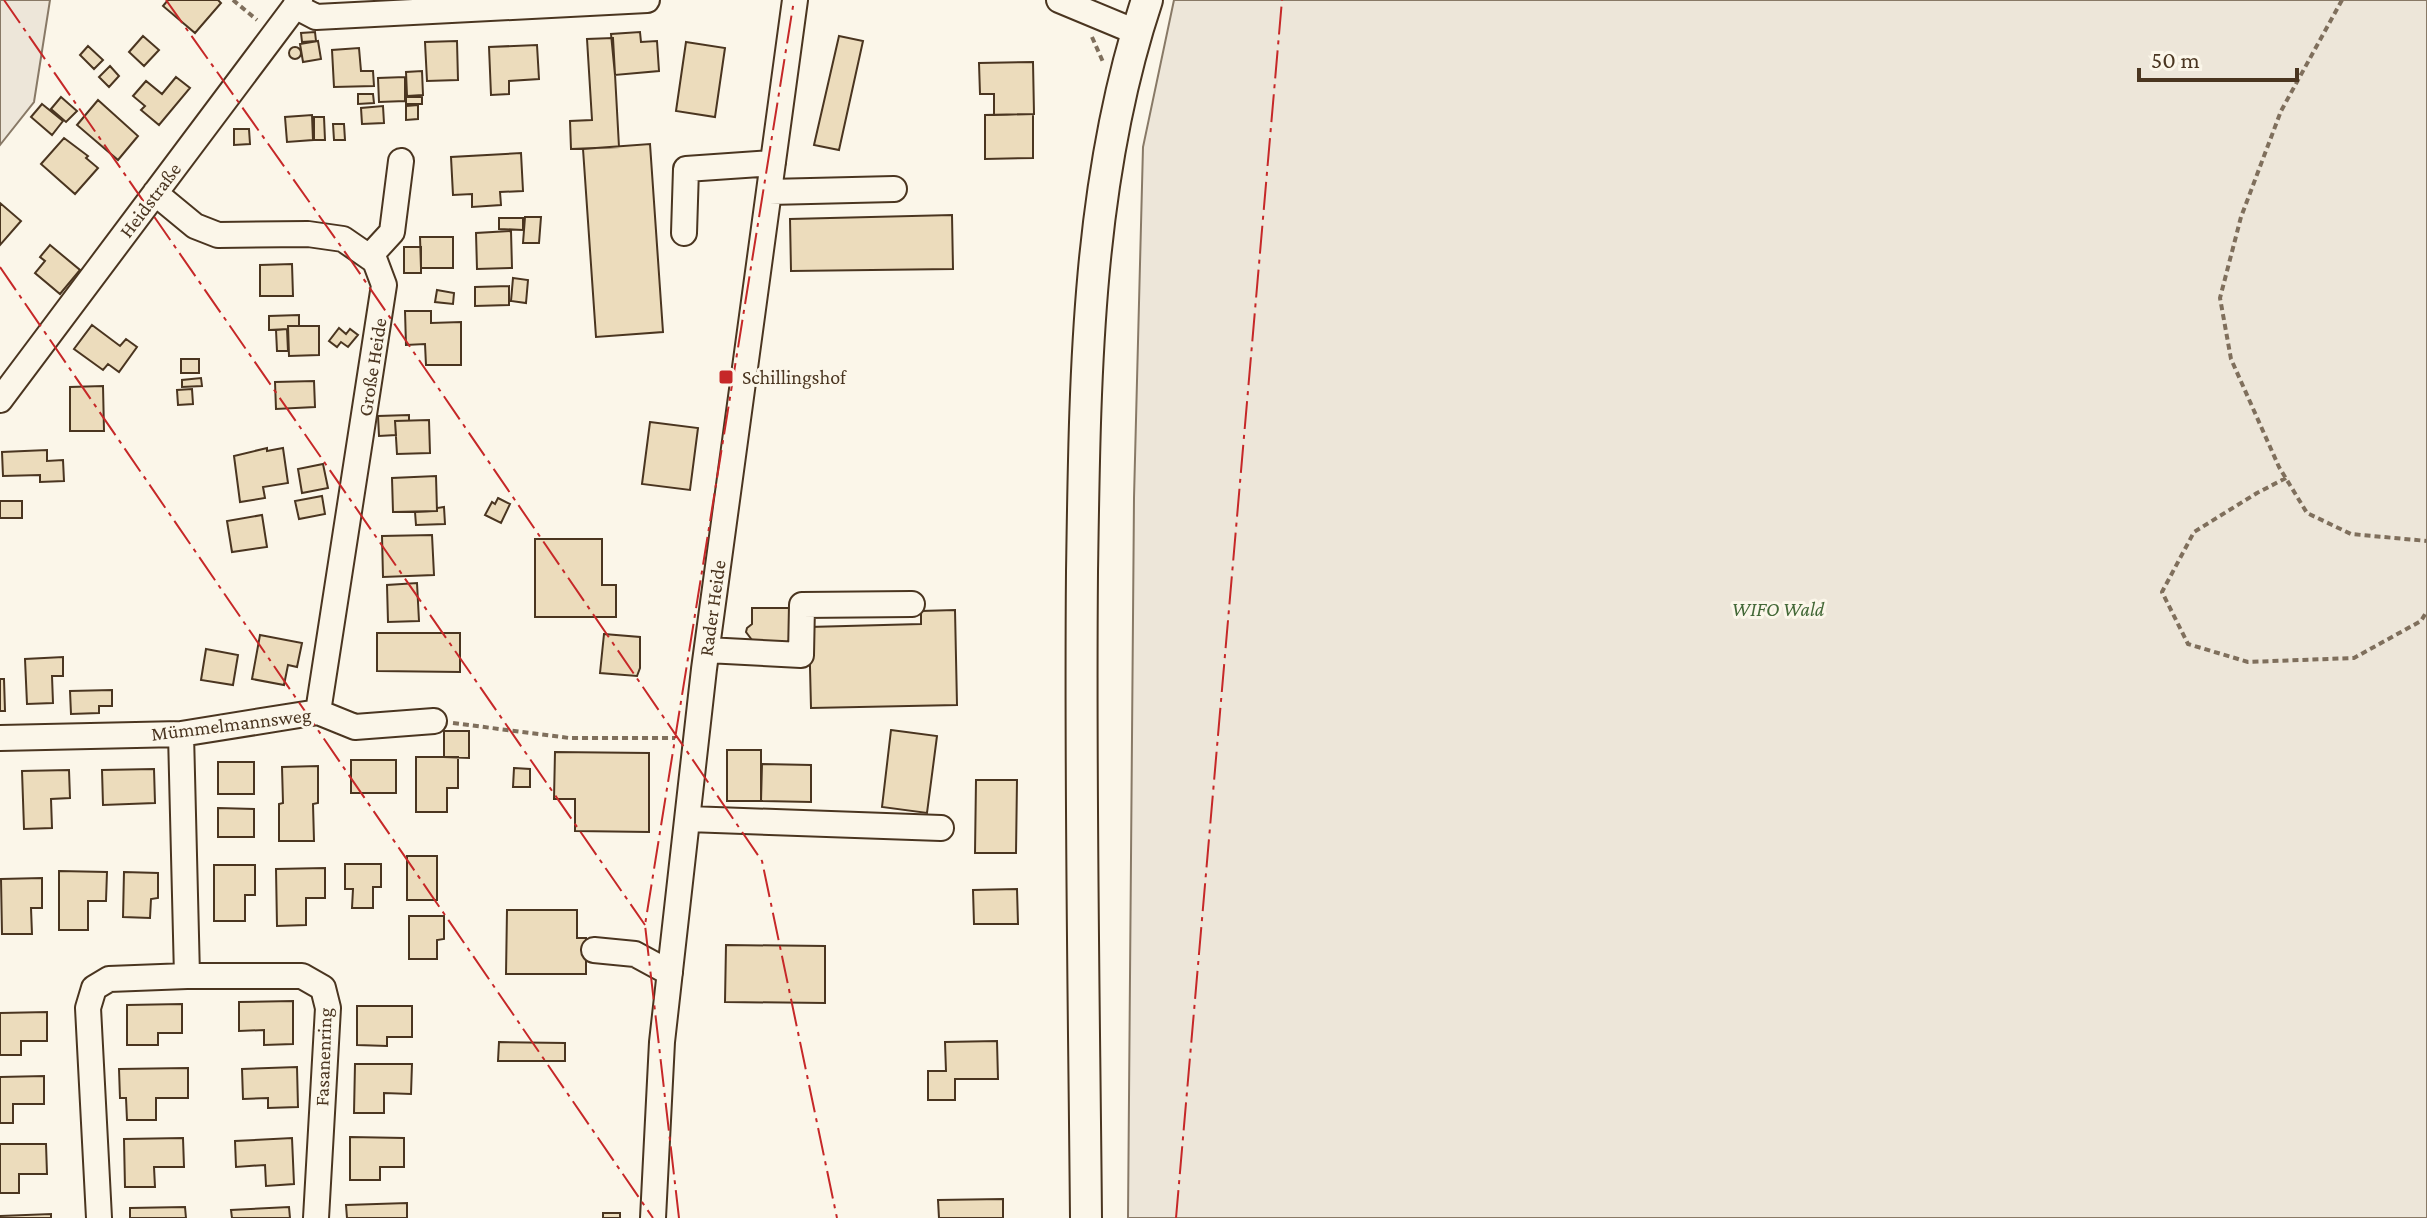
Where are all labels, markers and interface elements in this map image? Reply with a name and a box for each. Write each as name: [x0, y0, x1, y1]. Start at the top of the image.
scale bar: [2139, 32, 2297, 82]
text: 50 m: [2151, 46, 2200, 73]
street label: Heidstraße: [115, 158, 185, 242]
street label: Große Heide: [353, 316, 391, 418]
place label: Schillingshof: [742, 366, 847, 389]
marker: Schillingshof: [717, 368, 735, 386]
street label: Rader Heide: [694, 558, 730, 657]
park label: WIFO Wald: [1732, 598, 1825, 620]
street label: Mümmelmannsweg: [150, 703, 313, 746]
street label: Fasanenring: [310, 1007, 337, 1107]

